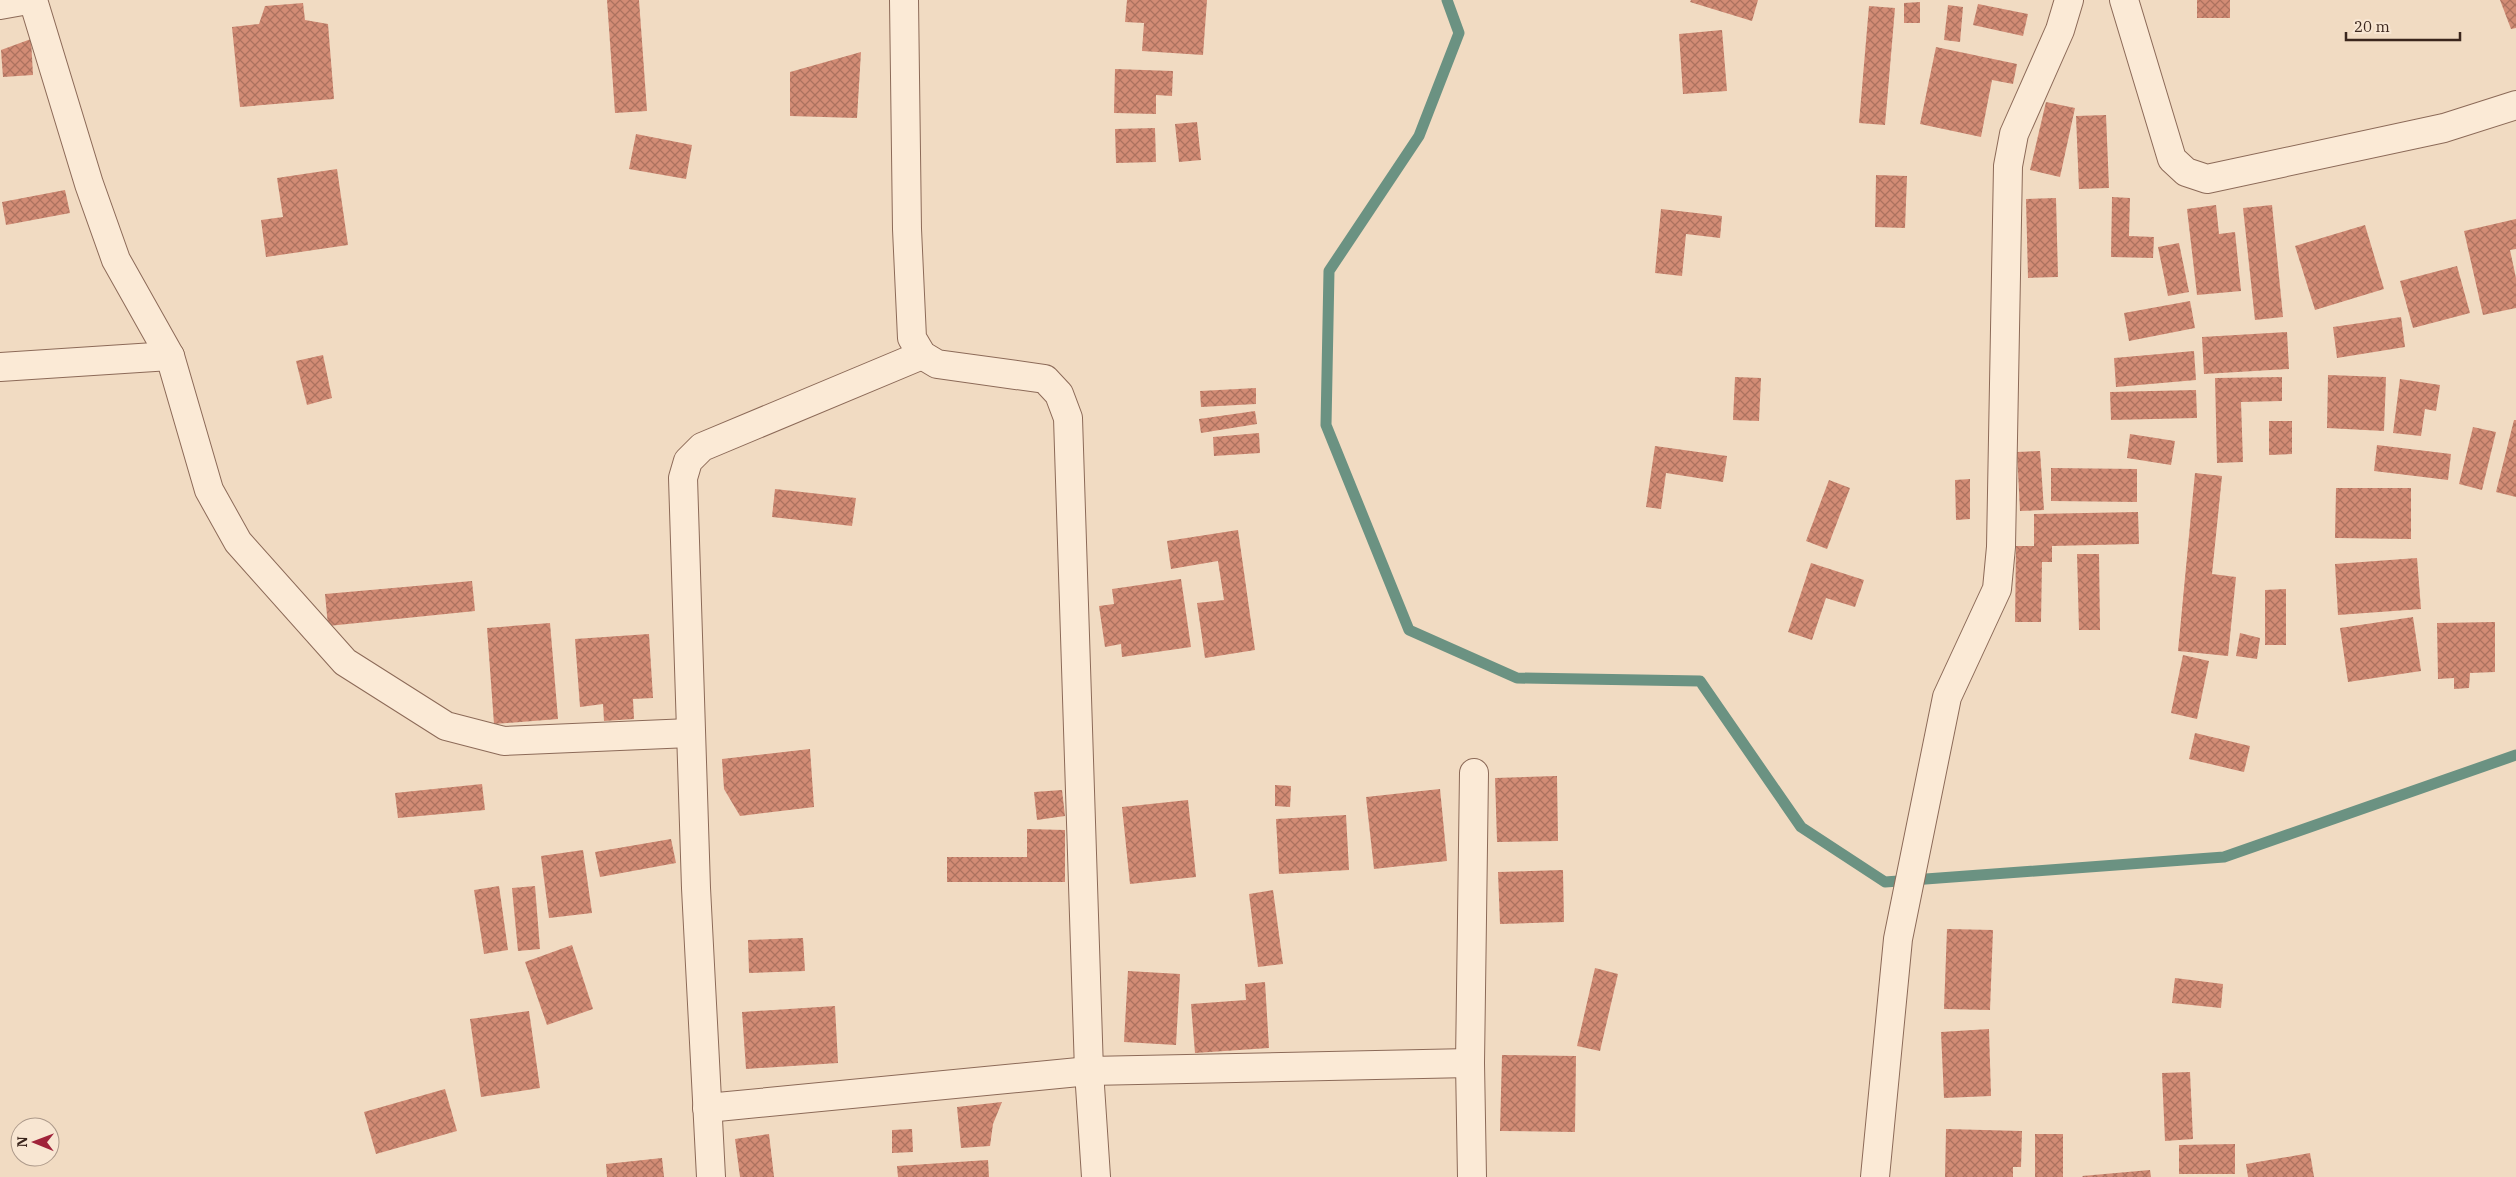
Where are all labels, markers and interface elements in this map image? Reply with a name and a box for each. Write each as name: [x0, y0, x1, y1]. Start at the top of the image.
scale bar: [2346, 10, 2460, 42]
text: 20 m: [2354, 17, 2390, 36]
north arrow: [10, 1117, 60, 1167]
text: N: [13, 1136, 31, 1147]

